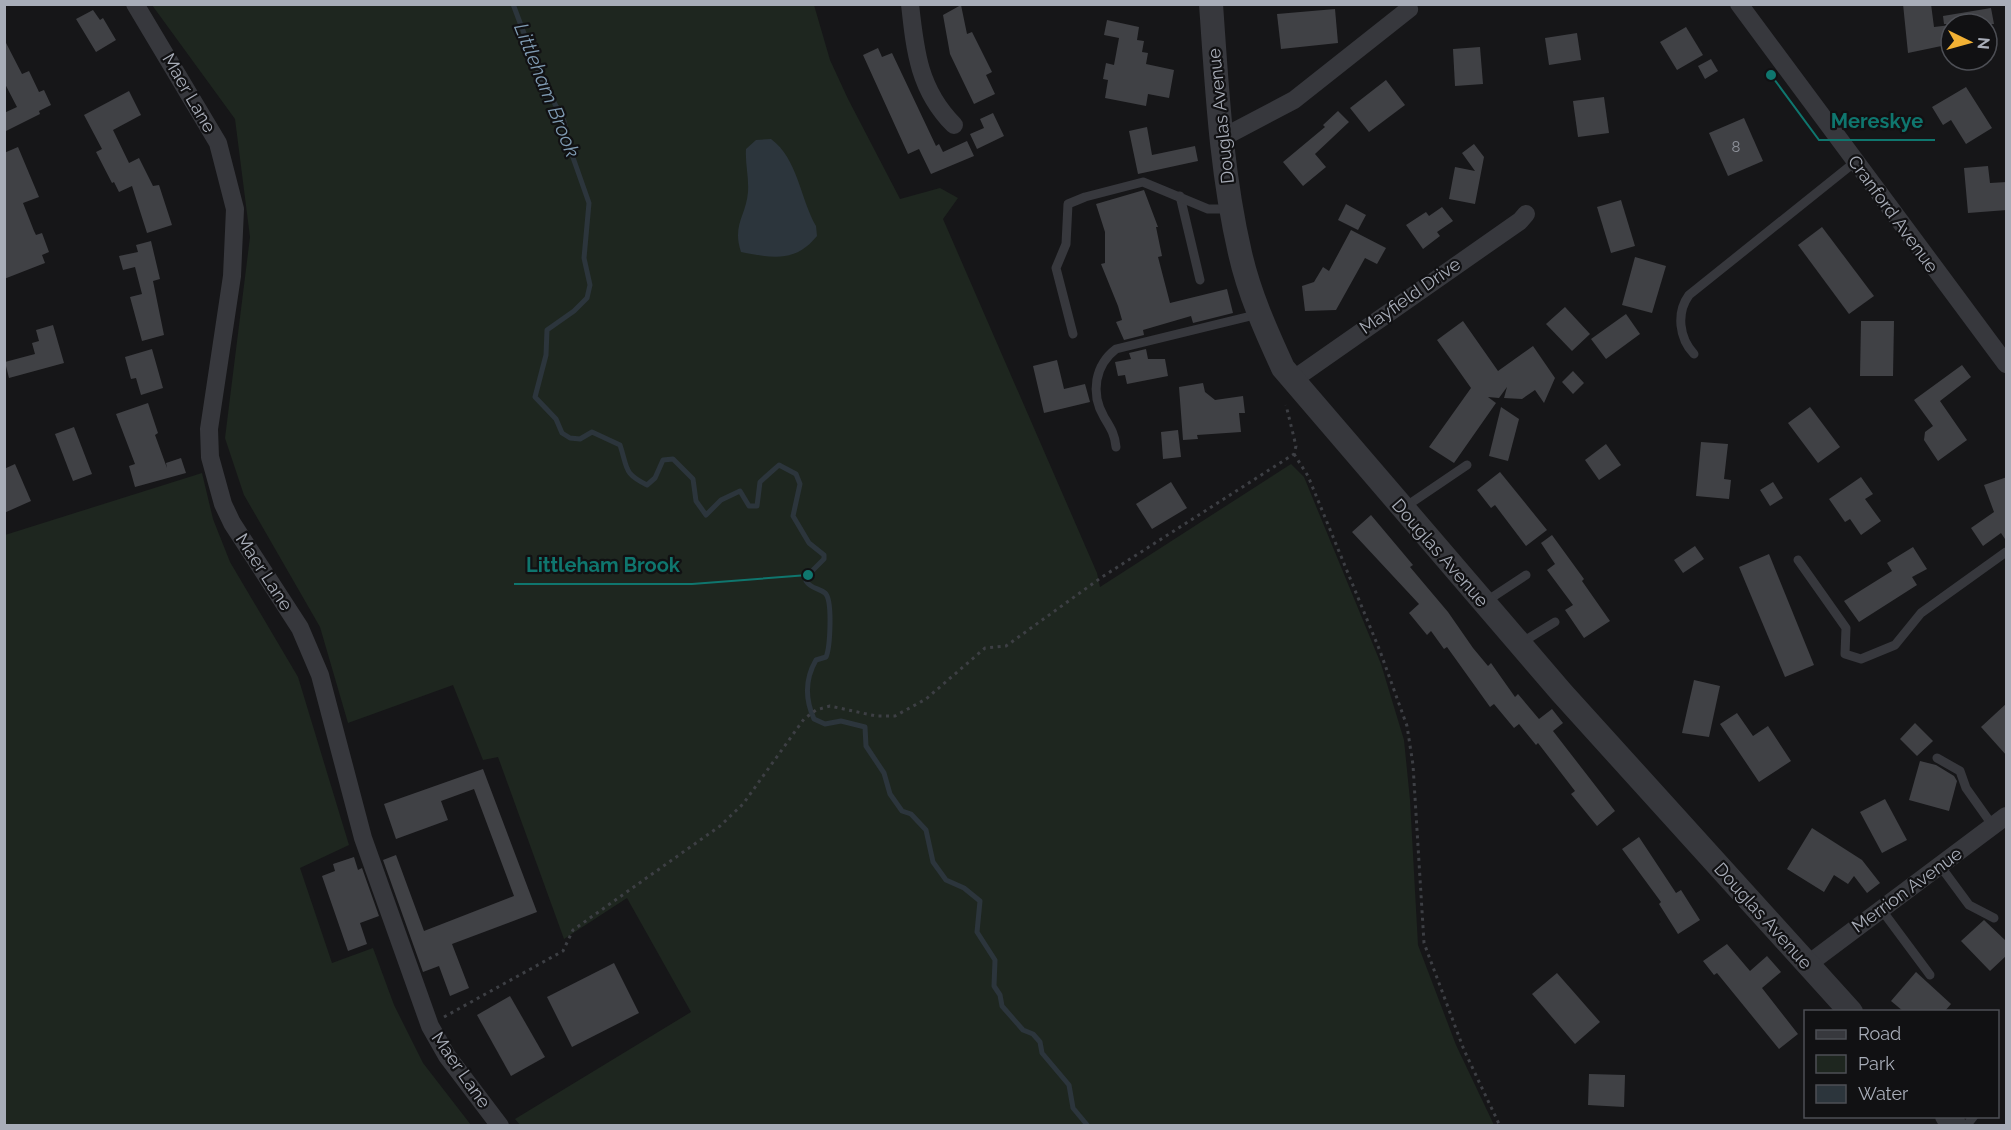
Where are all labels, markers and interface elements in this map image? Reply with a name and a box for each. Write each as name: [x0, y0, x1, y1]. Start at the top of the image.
north arrow: [1939, 12, 1999, 72]
water label: Littleham Brook: [509, 19, 585, 161]
text: N: [1973, 36, 1993, 50]
street label: Douglas Avenue: [1203, 47, 1238, 185]
street label: Maer Lane: [158, 49, 221, 136]
callout: Mereskye: [1819, 102, 1935, 140]
text: Mereskye: [1831, 109, 1923, 133]
house number: 8: [1732, 138, 1741, 156]
street label: Cranford Avenue: [1844, 151, 1943, 277]
street label: Mayfield Drive: [1355, 253, 1465, 338]
street label: Douglas Avenue: [1388, 494, 1493, 611]
street label: Maer Lane: [232, 529, 297, 615]
callout: Littleham Brook: [514, 546, 692, 584]
text: Littleham Brook: [526, 553, 681, 577]
street label: Merrion Avenue: [1847, 842, 1966, 937]
street label: Douglas Avenue: [1710, 858, 1817, 974]
legend: [1804, 1010, 1999, 1118]
text: Road: [1858, 1023, 1901, 1044]
street label: Maer Lane: [428, 1028, 495, 1112]
text: Park: [1858, 1053, 1895, 1074]
text: Water: [1858, 1083, 1909, 1104]

